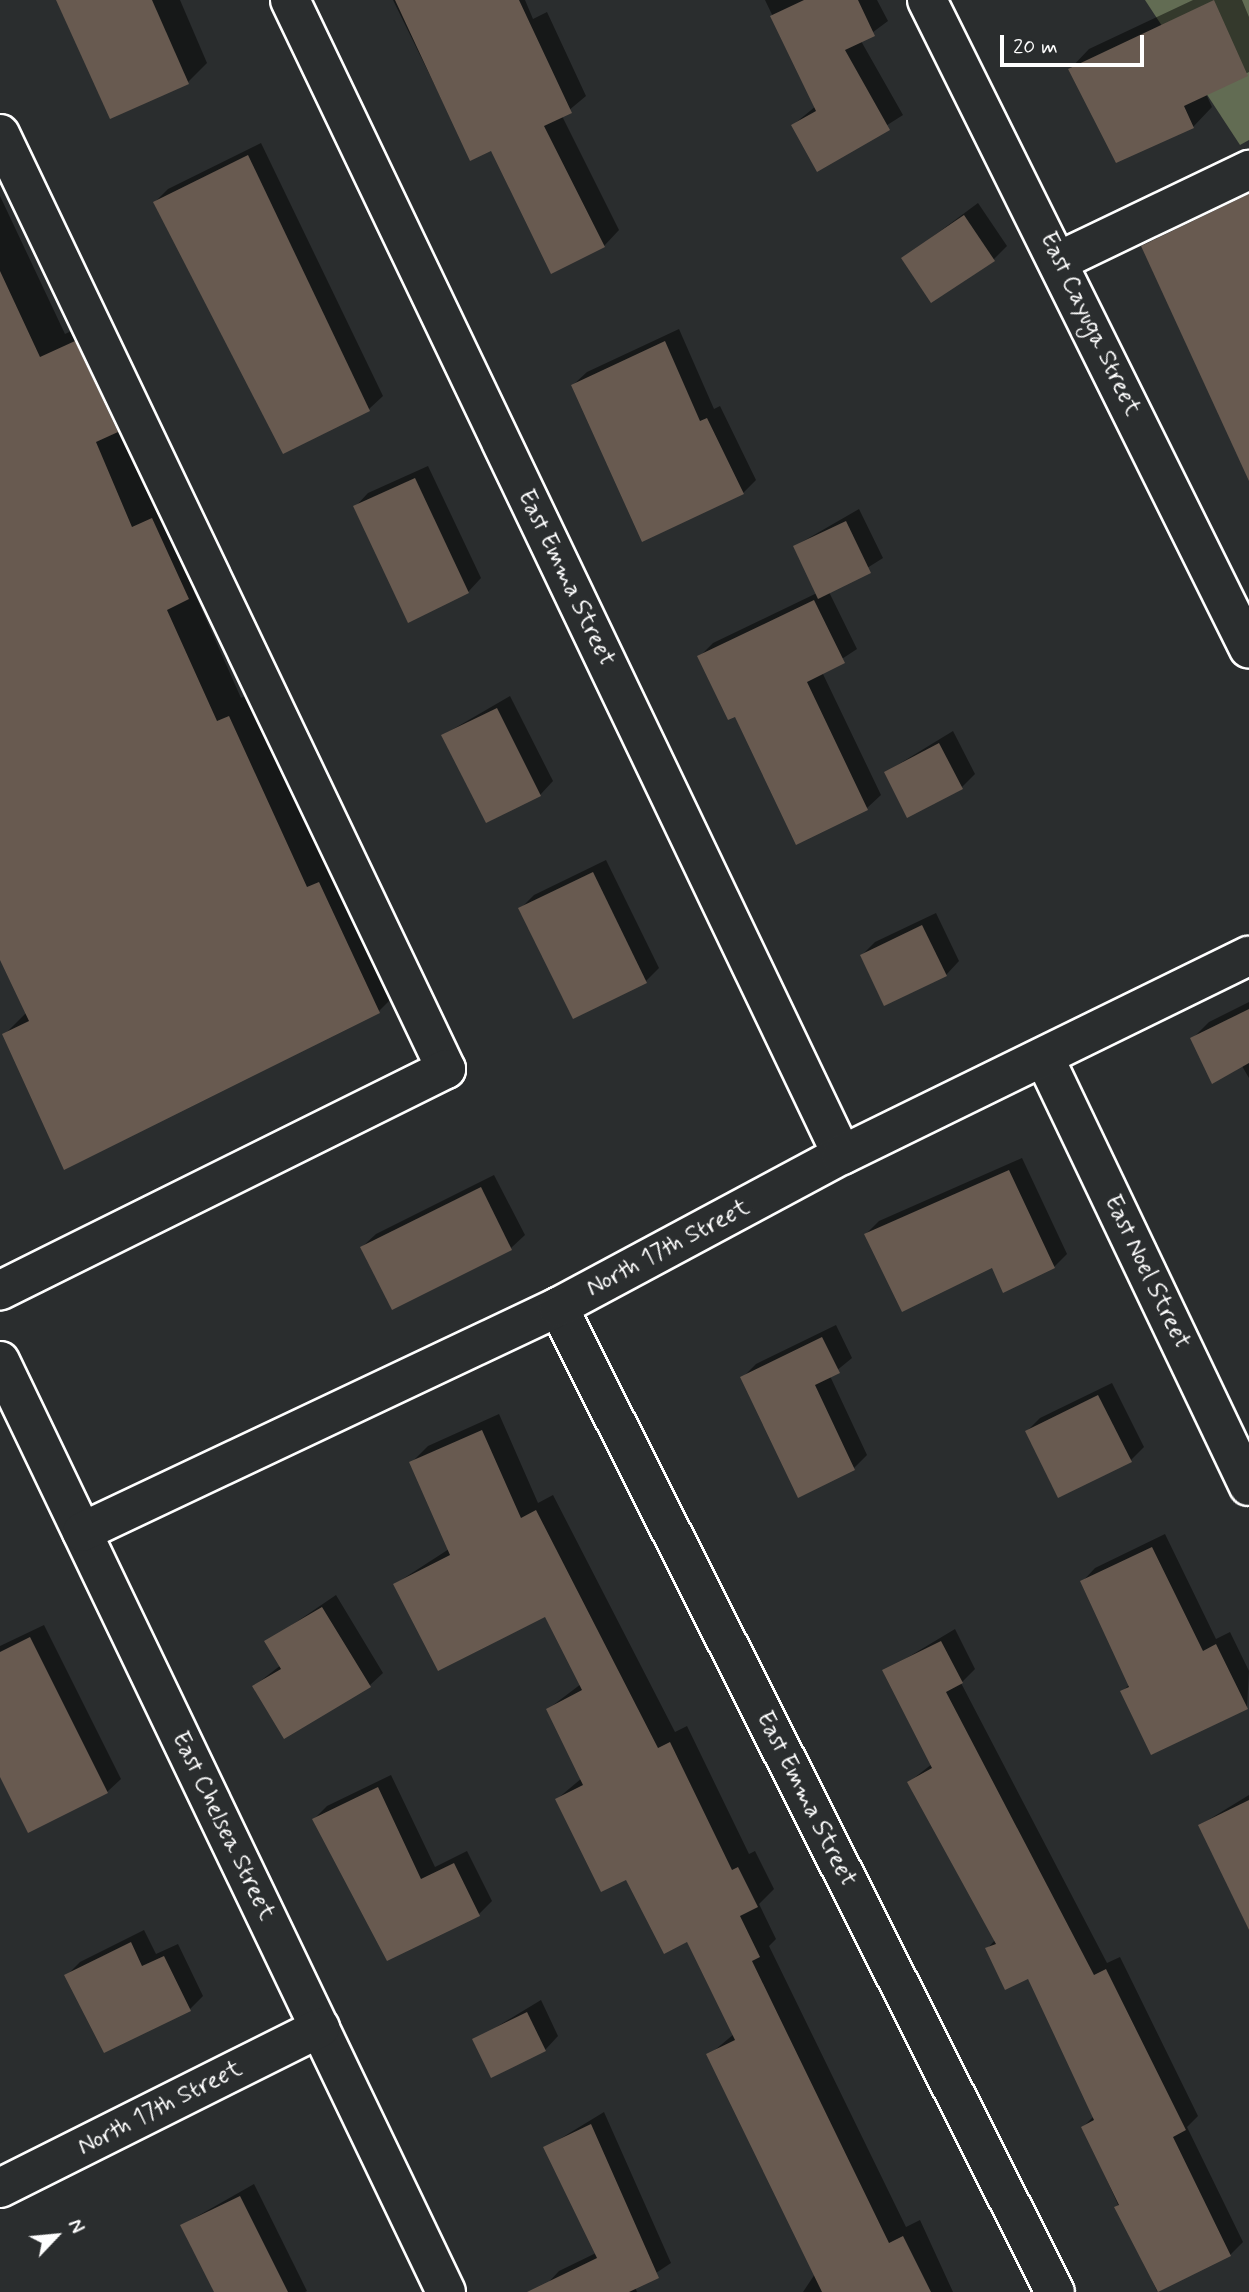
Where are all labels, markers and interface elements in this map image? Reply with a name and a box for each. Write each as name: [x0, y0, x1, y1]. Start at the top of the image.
scale bar: [1004, 21, 1148, 65]
text: 20 m: [1013, 33, 1058, 61]
street label: East Cayuga Street: [1033, 227, 1147, 421]
street label: East Emma Street: [511, 486, 621, 670]
street label: East Noel Street: [1098, 1191, 1196, 1353]
street label: North 17th Street: [582, 1193, 754, 1303]
street label: East Emma Street: [750, 1707, 862, 1891]
street label: East Chelsea Street: [165, 1727, 281, 1925]
street label: North 17th Street: [73, 2054, 247, 2162]
north arrow: [21, 2201, 91, 2271]
text: N: [61, 2215, 89, 2238]

